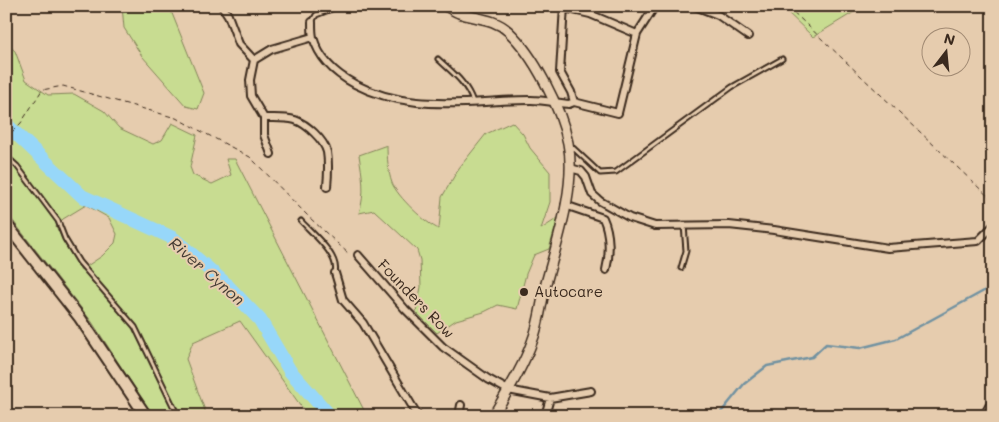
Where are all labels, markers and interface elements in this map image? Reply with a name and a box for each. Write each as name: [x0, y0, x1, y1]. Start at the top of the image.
north arrow: [922, 28, 972, 78]
text: N: [942, 28, 957, 50]
water label: River Cynon: [165, 232, 250, 309]
street label: Founders Row: [374, 255, 459, 342]
place label: Autocare: [534, 281, 603, 301]
marker: Autocare: [518, 286, 530, 298]

